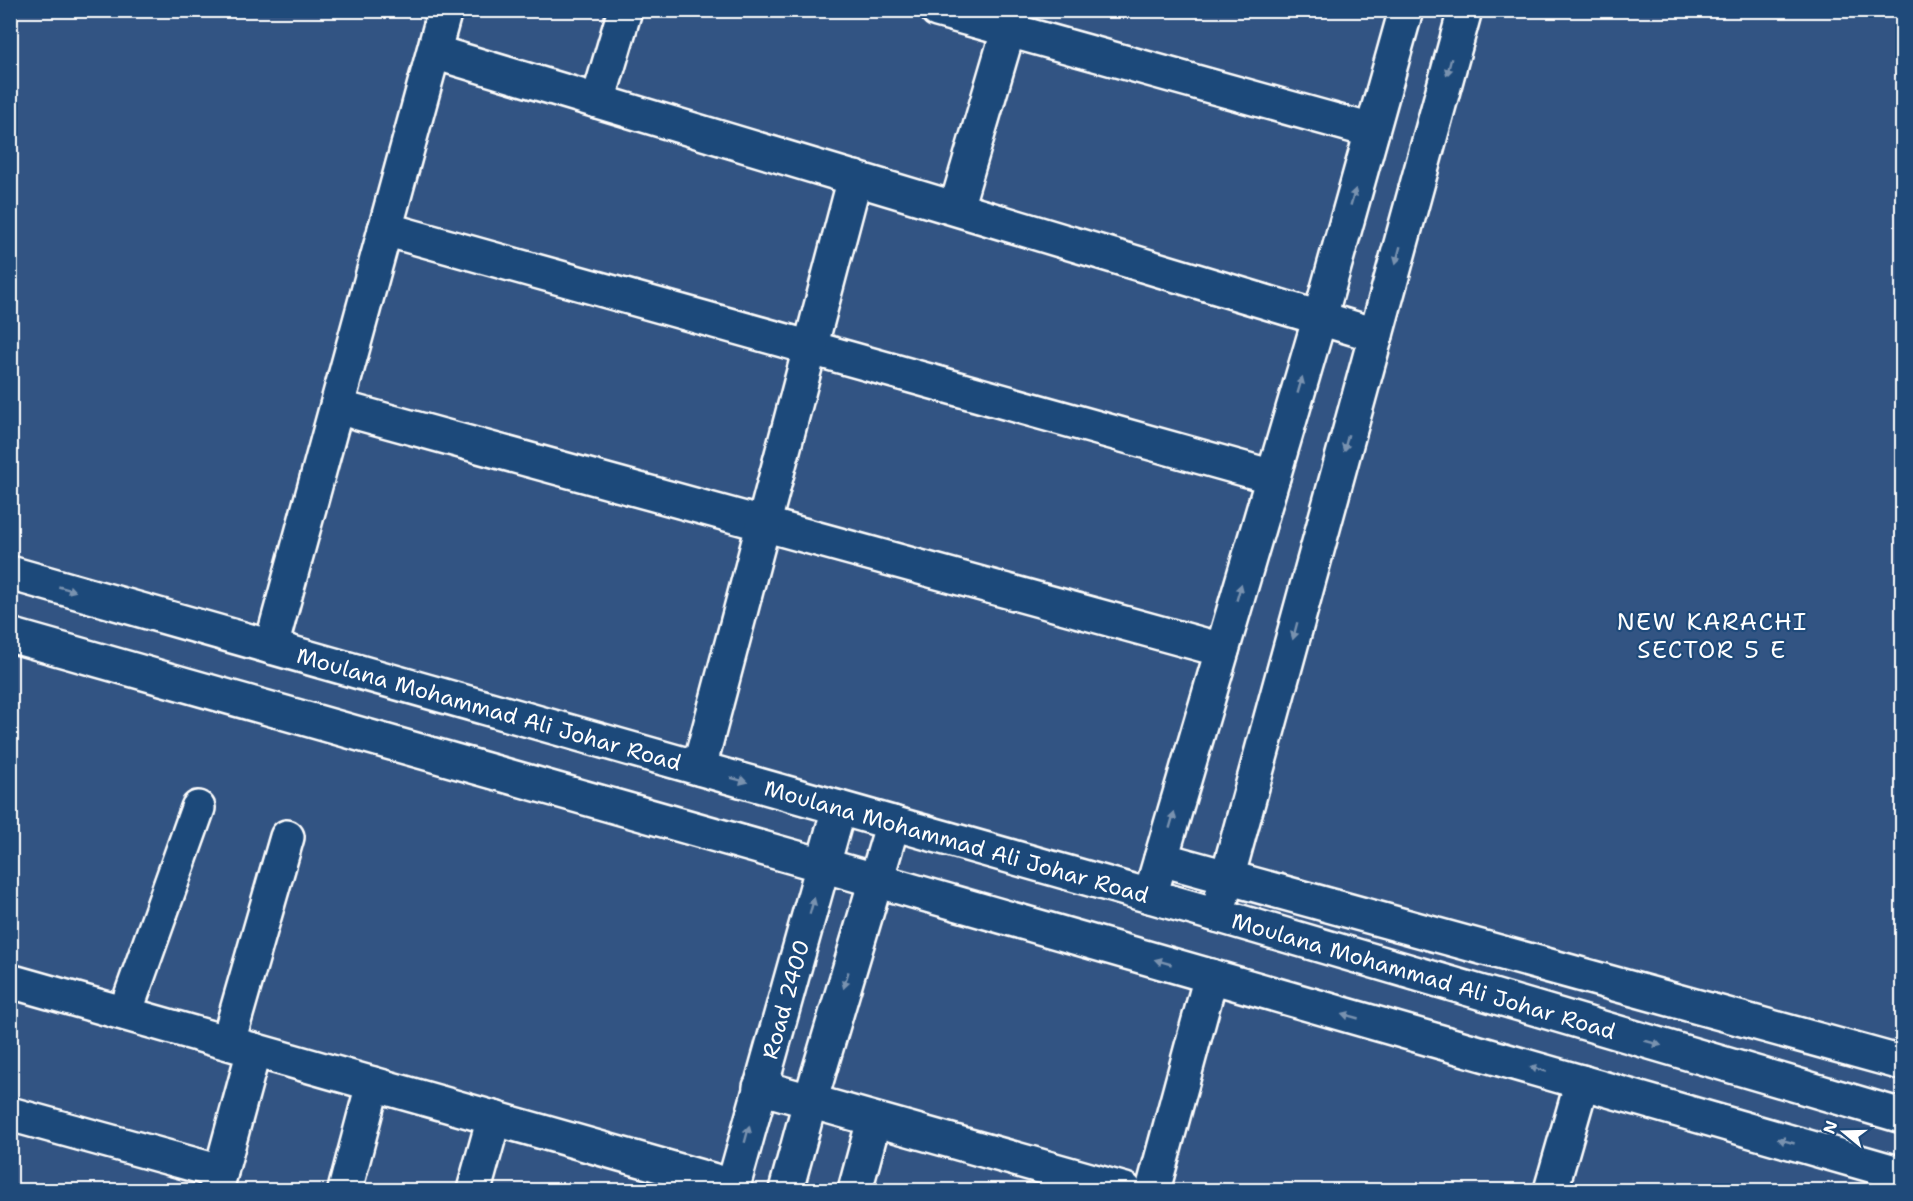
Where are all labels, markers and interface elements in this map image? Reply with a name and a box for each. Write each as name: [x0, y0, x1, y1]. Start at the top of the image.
one-way arrow: [1444, 58, 1454, 76]
one-way arrow: [1349, 188, 1359, 206]
one-way arrow: [1393, 246, 1402, 264]
one-way arrow: [1296, 376, 1305, 394]
one-way arrow: [1341, 434, 1351, 452]
one-way arrow: [1235, 583, 1244, 601]
one-way arrow: [58, 585, 76, 594]
district label: NEW KARACHI SECTOR 5 E: [1616, 606, 1808, 666]
one-way arrow: [1290, 622, 1299, 640]
street label: Moulana Mohammad Ali Johar Road: [293, 640, 685, 777]
street label: Moulana Mohammad Ali Johar Road: [761, 773, 1152, 910]
one-way arrow: [730, 775, 748, 785]
one-way arrow: [1168, 810, 1177, 828]
one-way arrow: [808, 897, 817, 915]
street label: Moulana Mohammad Ali Johar Road: [1228, 906, 1619, 1046]
street label: Road 2400: [755, 936, 816, 1062]
one-way arrow: [1154, 957, 1172, 966]
one-way arrow: [841, 971, 850, 989]
one-way arrow: [1341, 1011, 1359, 1020]
one-way arrow: [1644, 1039, 1662, 1048]
one-way arrow: [1529, 1064, 1547, 1074]
north arrow: [1814, 1102, 1874, 1162]
text: N: [1818, 1118, 1842, 1137]
one-way arrow: [743, 1125, 753, 1143]
one-way arrow: [1777, 1136, 1795, 1145]

